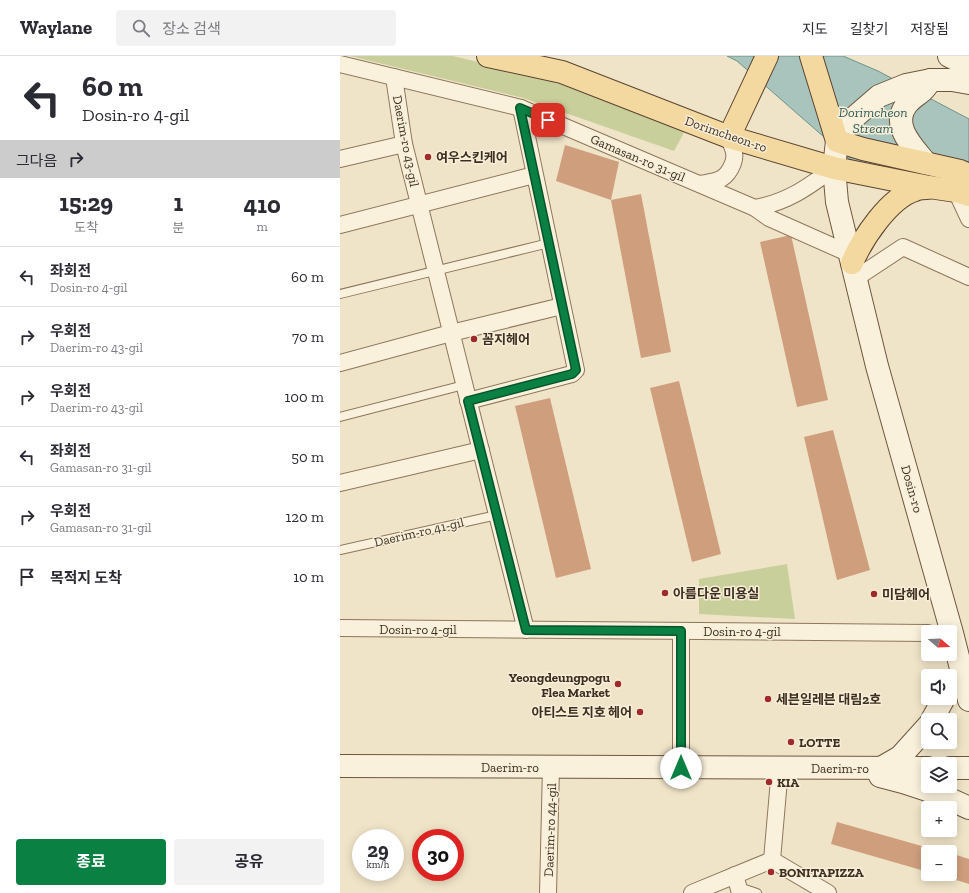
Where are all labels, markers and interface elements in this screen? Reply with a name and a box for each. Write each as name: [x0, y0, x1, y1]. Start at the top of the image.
search box: [116, 10, 396, 46]
text: Waylane: [20, 16, 92, 39]
icon: search: [130, 17, 152, 39]
text: 장소 검색: [162, 20, 221, 38]
text: 지도: [802, 21, 828, 38]
text: 길찾기: [850, 21, 888, 38]
text: 저장됨: [910, 21, 949, 38]
text: 60 m: [82, 70, 143, 103]
icon: left: [16, 72, 68, 124]
street label: Daerim-ro 43-gil: [390, 94, 422, 189]
pin: [531, 103, 565, 137]
text: Dosin-ro 4-gil: [82, 104, 189, 126]
water label: Dorimcheon Stream: [838, 104, 908, 137]
icon: arrive: [537, 109, 559, 131]
street label: Dorimcheon-ro: [683, 113, 769, 155]
street label: Gamasan-ro 31-gil: [588, 131, 688, 185]
icon: right: [65, 148, 87, 170]
place label: 여우스킨케어: [436, 150, 508, 165]
text: 그다음: [16, 152, 57, 170]
marker: 여우스킨케어: [423, 152, 433, 162]
text: 15:29: [59, 188, 113, 217]
text: 1: [173, 188, 183, 217]
text: 410: [244, 190, 281, 219]
text: m: [257, 219, 268, 234]
text: 도착: [74, 220, 98, 235]
text: 분: [172, 220, 184, 235]
text: 좌회전: [50, 262, 91, 280]
icon: left: [16, 266, 38, 288]
text: 60 m: [291, 268, 324, 286]
text: Dosin-ro 4-gil: [50, 280, 127, 295]
text: 우회전: [50, 322, 91, 340]
icon: right: [16, 326, 38, 348]
text: 70 m: [292, 328, 324, 346]
place label: 꼼지헤어: [482, 332, 530, 347]
marker: 꼼지헤어: [469, 334, 479, 344]
text: Daerim-ro 43-gil: [50, 340, 143, 355]
text: 우회전: [50, 382, 91, 400]
icon: right: [16, 386, 38, 408]
text: 100 m: [285, 388, 324, 406]
text: Daerim-ro 43-gil: [50, 400, 143, 415]
text: 좌회전: [50, 442, 91, 460]
icon: left: [16, 446, 38, 468]
text: 50 m: [291, 448, 324, 466]
text: Gamasan-ro 31-gil: [50, 460, 151, 475]
street label: Dosin-ro: [898, 463, 926, 515]
text: 우회전: [50, 502, 91, 520]
icon: right: [16, 506, 38, 528]
text: 120 m: [286, 508, 324, 526]
street label: Daerim-ro 41-gil: [373, 514, 466, 550]
text: Gamasan-ro 31-gil: [50, 520, 151, 535]
icon: arrive: [16, 566, 38, 588]
text: 10 m: [293, 568, 324, 586]
text: 목적지 도착: [50, 569, 122, 587]
place label: 아름다운 미용실: [673, 586, 759, 601]
place label: 미담헤어: [882, 587, 930, 602]
marker: 아름다운 미용실: [660, 588, 670, 598]
marker: 미담헤어: [869, 589, 879, 599]
street label: Dosin-ro 4-gil: [379, 622, 457, 637]
street label: Dosin-ro 4-gil: [703, 624, 781, 639]
north arrow: [921, 625, 957, 661]
map controls: [921, 625, 957, 881]
button: sound: [921, 669, 957, 705]
place label: Yeongdeungpogu Flea Market: [509, 670, 611, 700]
marker: Yeongdeungpogu Flea Market: [613, 679, 623, 689]
place label: 세븐일레븐 대림2호: [776, 692, 881, 707]
marker: 세븐일레븐 대림2호: [763, 694, 773, 704]
place label: 아티스트 지호 헤어: [531, 705, 632, 720]
marker: 아티스트 지호 헤어: [635, 707, 645, 717]
button: search: [921, 713, 957, 749]
place label: LOTTE: [799, 735, 840, 750]
marker: LOTTE: [786, 737, 796, 747]
position arrow: [660, 747, 702, 789]
button: layers: [921, 757, 957, 793]
street label: Daerim-ro: [481, 760, 539, 775]
street label: Daerim-ro: [811, 761, 869, 776]
place label: KIA: [777, 775, 799, 790]
marker: KIA: [764, 777, 774, 787]
street label: Daerim-ro 44-gil: [541, 782, 559, 877]
button: +: [921, 801, 957, 837]
speed limit sign: 30: [412, 829, 464, 881]
text: 29: [367, 838, 389, 862]
button: 종료: [16, 839, 166, 885]
button: 공유: [174, 839, 324, 885]
button: −: [921, 845, 957, 881]
text: km/h: [367, 859, 389, 871]
place label: BONITAPIZZA: [779, 865, 864, 880]
marker: BONITAPIZZA: [766, 867, 776, 877]

